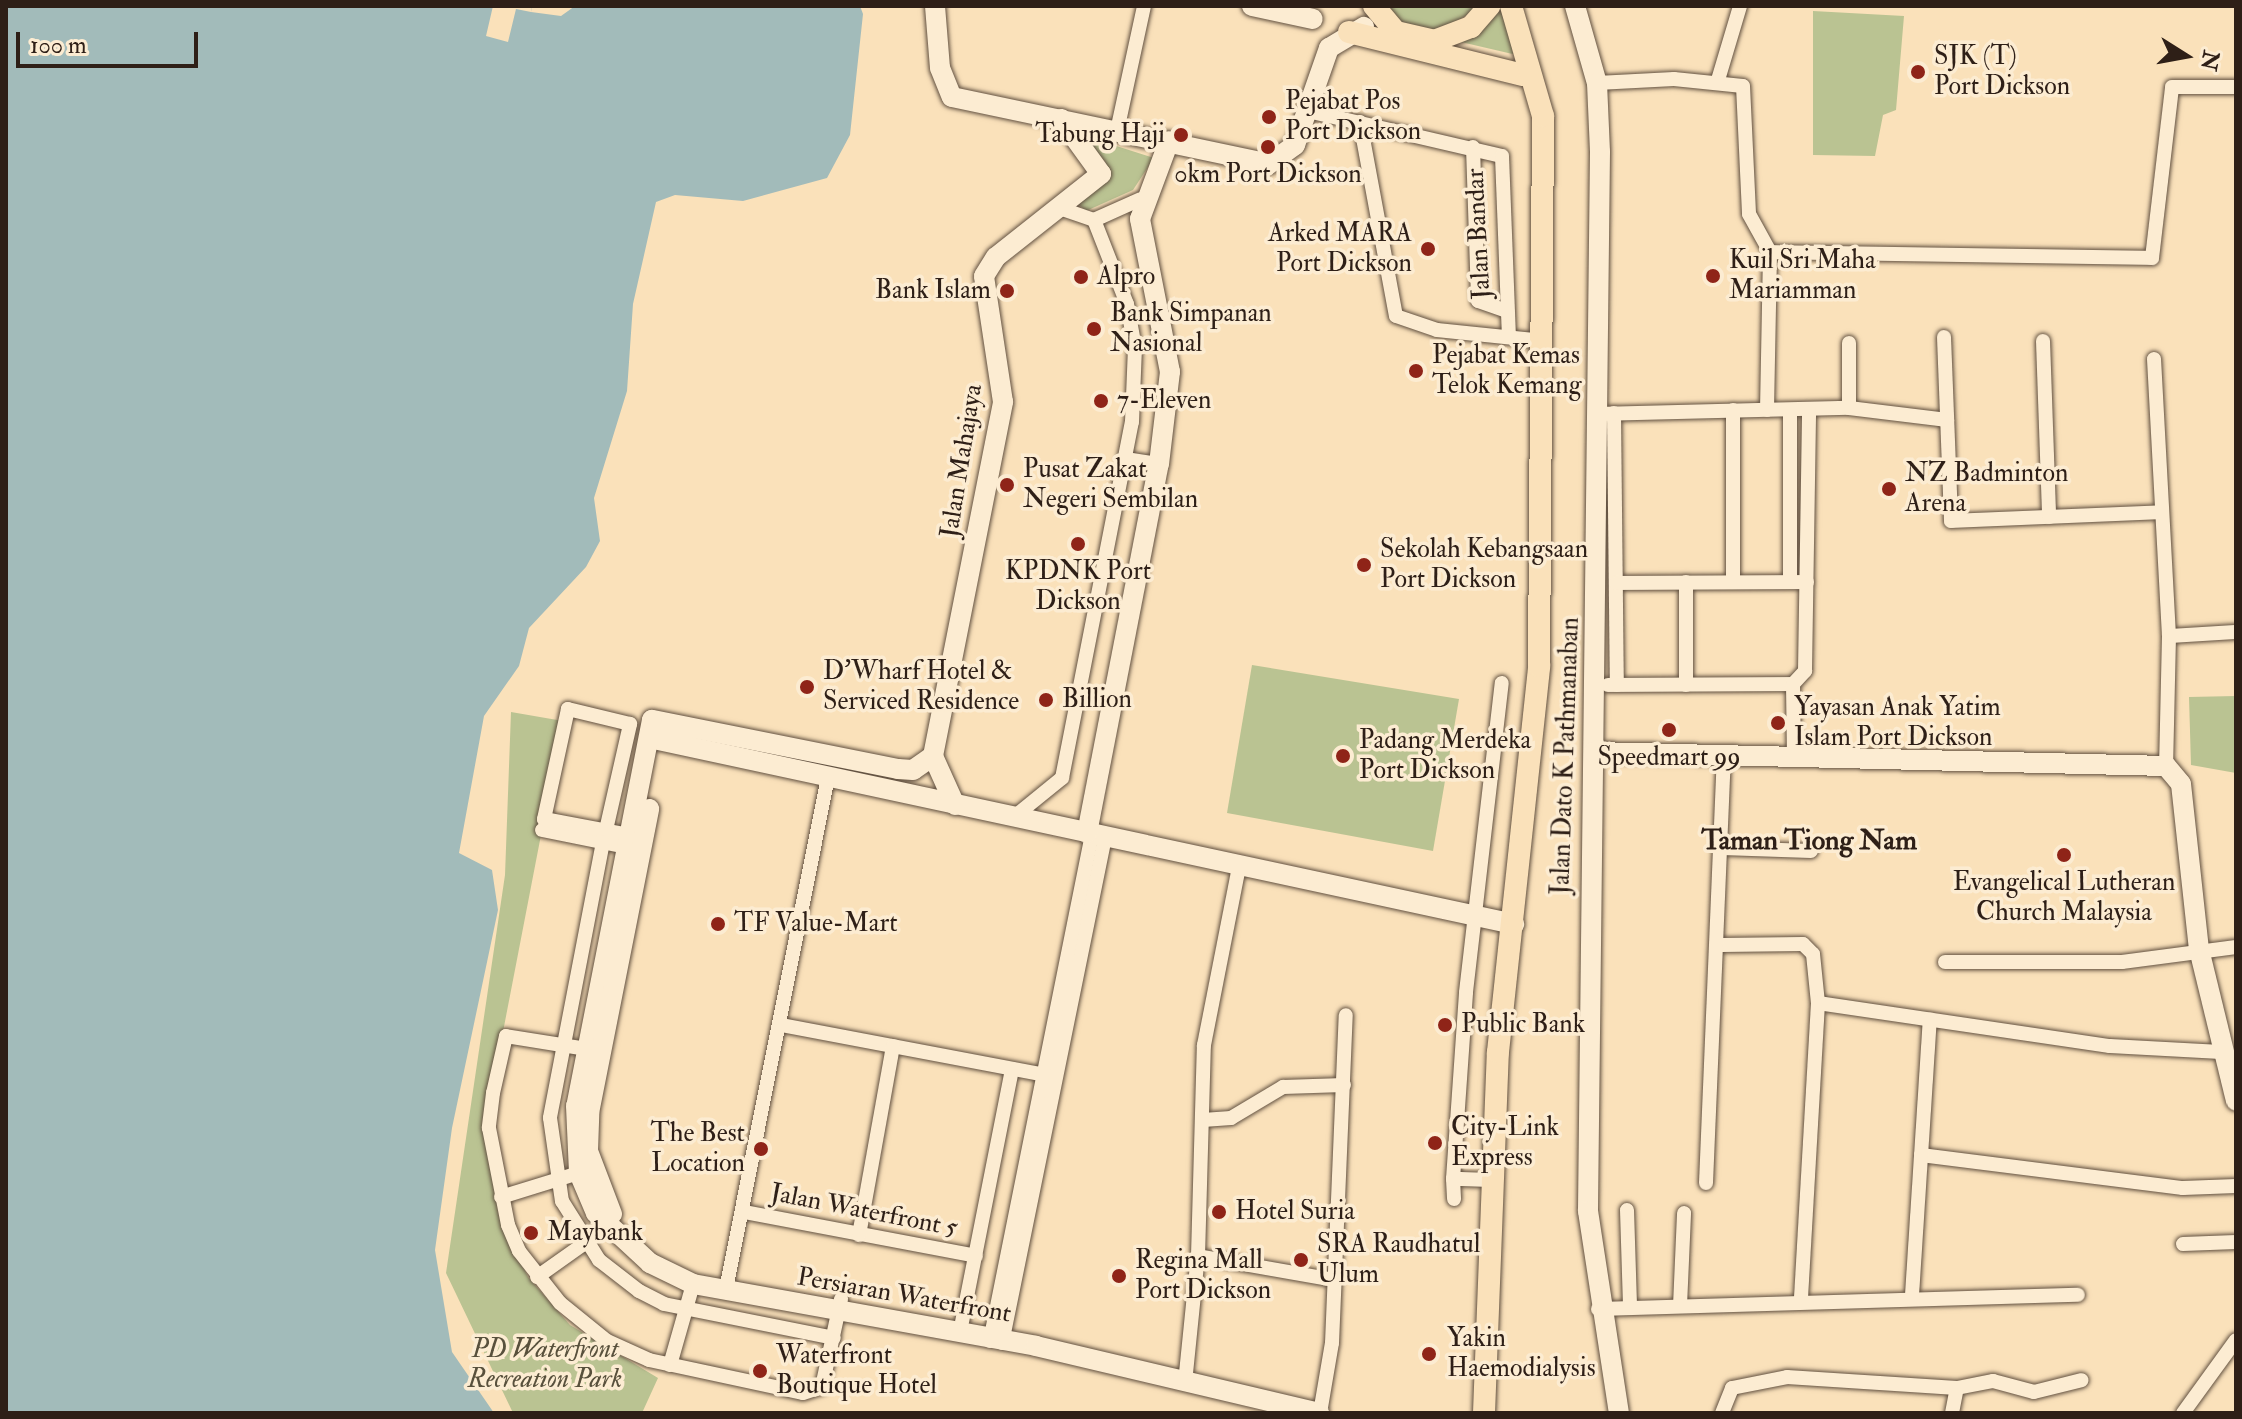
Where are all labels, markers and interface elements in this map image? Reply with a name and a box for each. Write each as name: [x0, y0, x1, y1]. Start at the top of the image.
scale bar: [20, 16, 202, 66]
north arrow: [2146, 16, 2226, 96]
text: 100 m: [30, 30, 87, 61]
place label: SJK (T) Port Dickson: [1934, 41, 2070, 102]
text: N: [2194, 48, 2225, 73]
marker: SJK (T) Port Dickson: [1909, 63, 1927, 81]
place label: Pejabat Pos Port Dickson: [1285, 86, 1421, 148]
marker: Pejabat Pos Port Dickson: [1260, 108, 1278, 126]
place label: Tabung Haji: [1035, 119, 1165, 151]
marker: Tabung Haji: [1172, 126, 1190, 144]
marker: 0km Port Dickson: [1259, 138, 1277, 156]
place label: 0km Port Dickson: [1174, 159, 1362, 191]
street label: Jalan Bandar: [1460, 168, 1498, 300]
place label: Arked MARA Port Dickson: [1268, 218, 1412, 280]
marker: Arked MARA Port Dickson: [1419, 240, 1437, 258]
place label: Kuil Sri Maha Mariamman: [1729, 245, 1876, 306]
place label: Alpro: [1097, 261, 1155, 293]
marker: Kuil Sri Maha Mariamman: [1704, 267, 1722, 285]
marker: Alpro: [1072, 268, 1090, 286]
place label: Bank Islam: [875, 275, 991, 307]
marker: Bank Islam: [998, 282, 1016, 300]
place label: Bank Simpanan Nasional: [1110, 298, 1272, 360]
marker: Bank Simpanan Nasional: [1085, 320, 1103, 338]
place label: Pejabat Kemas Telok Kemang: [1432, 340, 1582, 402]
marker: Pejabat Kemas Telok Kemang: [1407, 362, 1425, 380]
street label: Jalan Mahajaya: [934, 382, 990, 540]
place label: 7-Eleven: [1117, 385, 1211, 417]
marker: 7-Eleven: [1092, 392, 1110, 410]
place label: Pusat Zakat Negeri Sembilan: [1023, 454, 1198, 516]
place label: NZ Badminton Arena: [1905, 458, 2068, 520]
marker: Pusat Zakat Negeri Sembilan: [998, 476, 1016, 494]
marker: NZ Badminton Arena: [1880, 480, 1898, 498]
place label: Sekolah Kebangsaan Port Dickson: [1380, 534, 1588, 596]
marker: KPDNK Port Dickson: [1069, 535, 1087, 553]
place label: KPDNK Port Dickson: [1005, 556, 1151, 618]
marker: Sekolah Kebangsaan Port Dickson: [1355, 556, 1373, 574]
street label: Jalan Dato K Pathmanaban: [1546, 617, 1586, 895]
place label: D'Wharf Hotel & Serviced Residence: [823, 656, 1019, 718]
marker: D'Wharf Hotel & Serviced Residence: [798, 678, 816, 696]
place label: Billion: [1062, 684, 1132, 716]
marker: Billion: [1037, 691, 1055, 709]
place label: Yayasan Anak Yatim Islam Port Dickson: [1794, 692, 2001, 754]
marker: Yayasan Anak Yatim Islam Port Dickson: [1769, 714, 1787, 732]
marker: Speedmart 99: [1660, 721, 1678, 739]
place label: Padang Merdeka Port Dickson: [1359, 725, 1531, 786]
place label: Speedmart 99: [1597, 742, 1741, 774]
marker: Padang Merdeka Port Dickson: [1334, 747, 1352, 765]
district label: Taman Tiong Nam: [1701, 824, 1917, 858]
marker: Evangelical Lutheran Church Malaysia: [2055, 846, 2073, 864]
place label: Evangelical Lutheran Church Malaysia: [1953, 867, 2175, 928]
place label: TF Value-Mart: [734, 908, 898, 940]
marker: TF Value-Mart: [709, 915, 727, 933]
place label: Public Bank: [1461, 1009, 1585, 1041]
marker: Public Bank: [1436, 1016, 1454, 1034]
place label: City-Link Express: [1451, 1112, 1559, 1174]
place label: The Best Location: [650, 1118, 745, 1180]
marker: City-Link Express: [1426, 1134, 1444, 1152]
marker: The Best Location: [752, 1140, 770, 1158]
street label: Jalan Waterfront 5: [768, 1178, 960, 1244]
place label: Hotel Suria: [1235, 1196, 1355, 1228]
marker: Hotel Suria: [1210, 1203, 1228, 1221]
place label: Maybank: [547, 1217, 643, 1249]
marker: Maybank: [522, 1224, 540, 1242]
place label: SRA Raudhatul Ulum: [1317, 1229, 1480, 1290]
place label: Regina Mall Port Dickson: [1135, 1245, 1271, 1306]
marker: SRA Raudhatul Ulum: [1292, 1251, 1310, 1269]
street label: Persiaran Waterfront: [794, 1262, 1014, 1330]
marker: Regina Mall Port Dickson: [1110, 1267, 1128, 1285]
place label: Yakin Haemodialysis: [1447, 1323, 1596, 1384]
park label: PD Waterfront Recreation Park: [468, 1334, 622, 1396]
place label: Waterfront Boutique Hotel: [776, 1340, 937, 1402]
marker: Yakin Haemodialysis: [1418, 1343, 1440, 1365]
marker: Waterfront Boutique Hotel: [751, 1362, 769, 1380]

